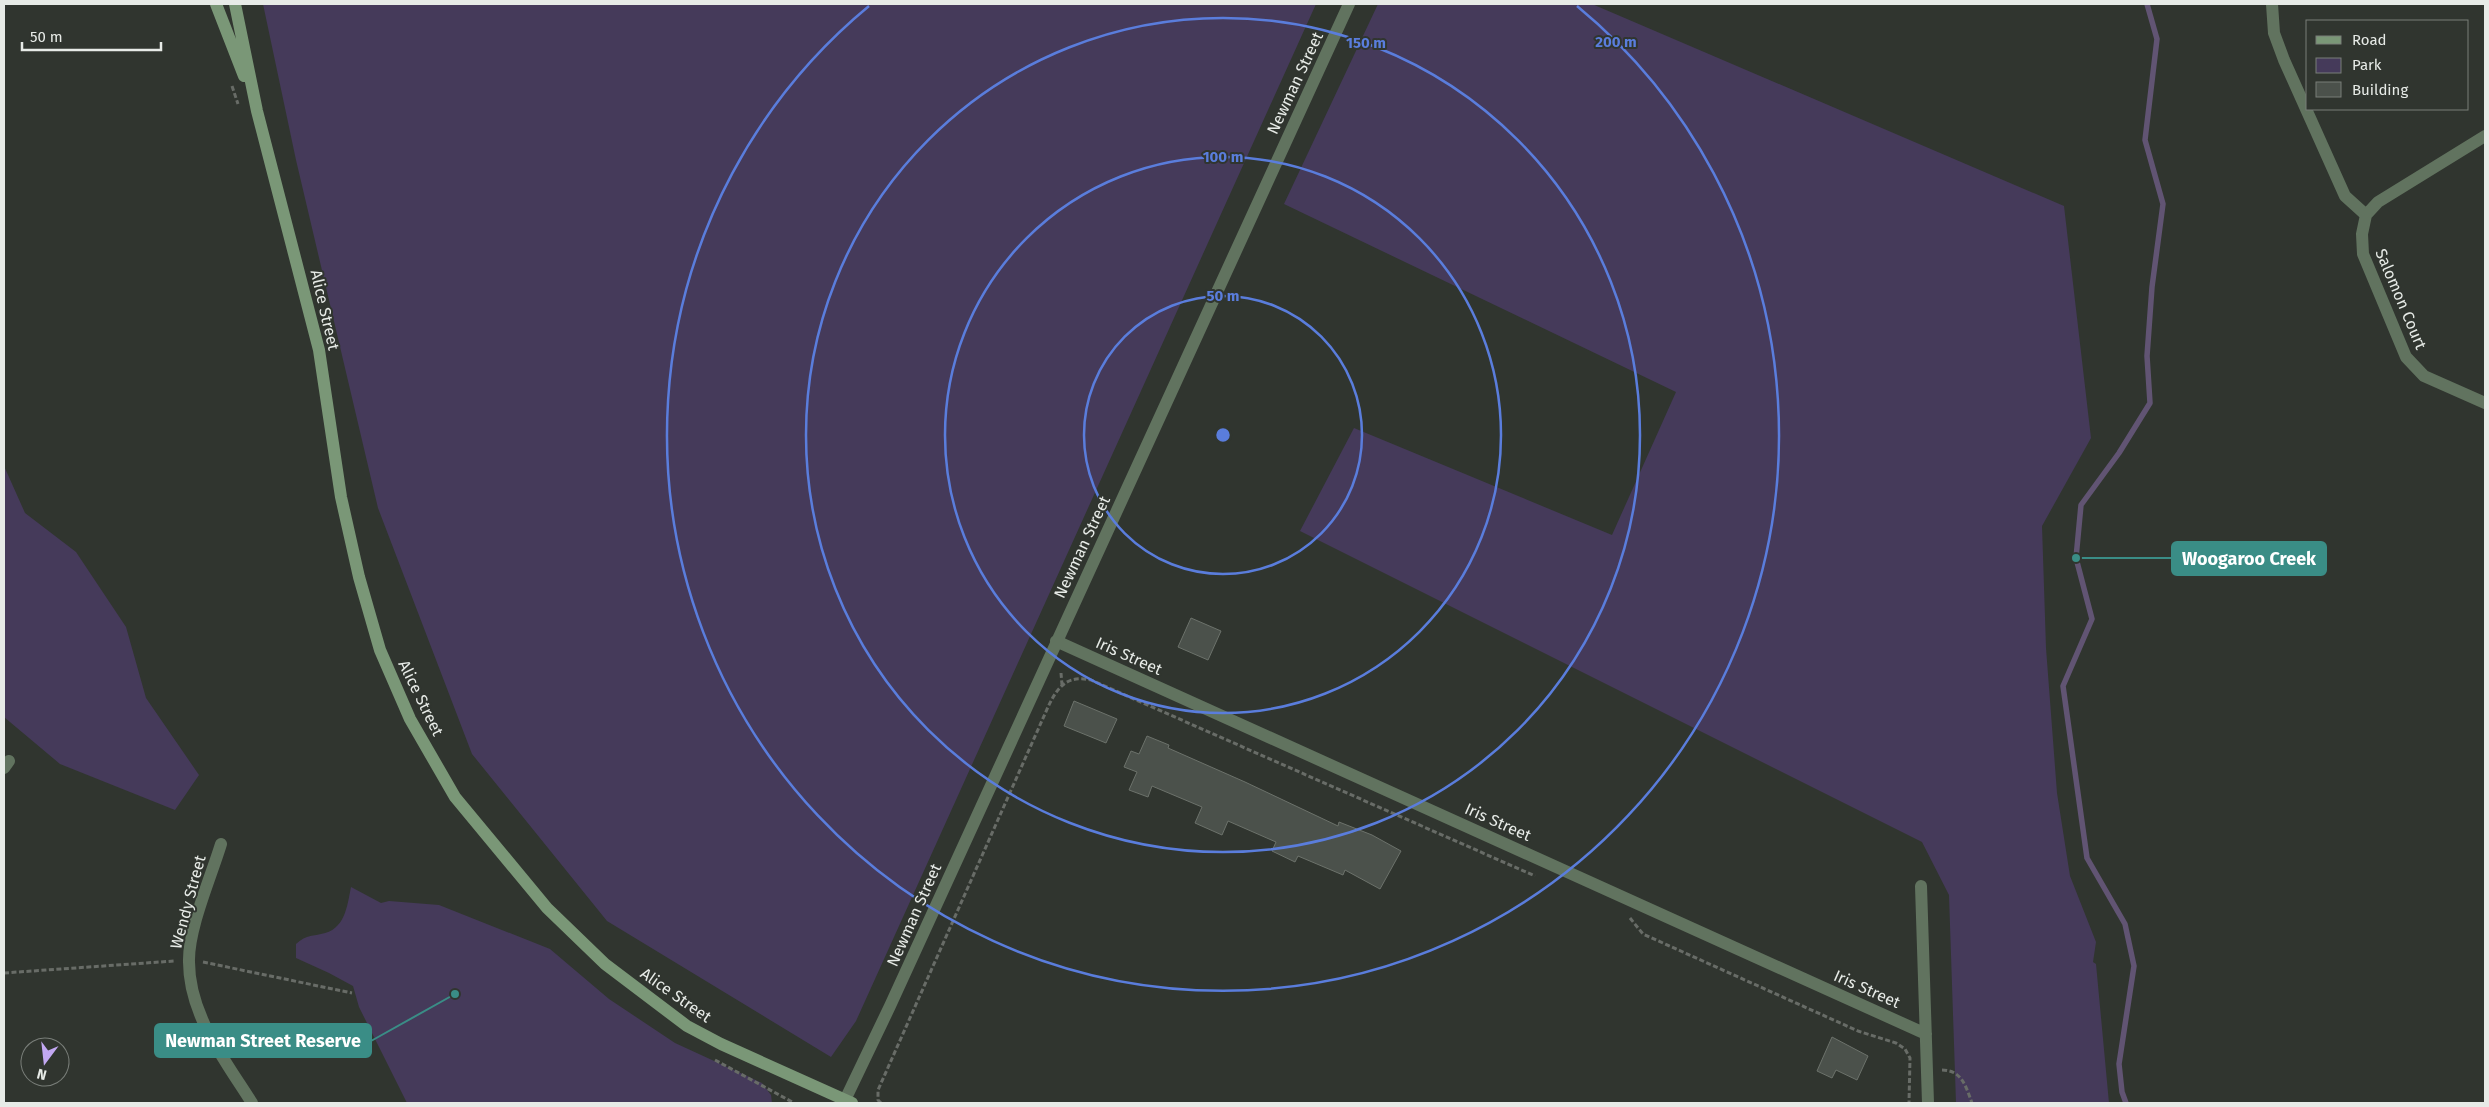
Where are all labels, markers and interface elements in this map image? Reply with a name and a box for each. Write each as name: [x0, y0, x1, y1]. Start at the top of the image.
scale bar: [22, 20, 161, 52]
legend: [2306, 20, 2469, 110]
text: 50 m: [30, 28, 63, 46]
street label: Newman Street: [1263, 29, 1327, 137]
text: Road: [2352, 31, 2387, 49]
text: 200 m: [1595, 33, 1637, 51]
text: 150 m: [1346, 34, 1386, 52]
text: Park: [2352, 56, 2382, 74]
text: Building: [2352, 81, 2408, 99]
text: 100 m: [1203, 148, 1243, 166]
street label: Salomon Court: [2371, 246, 2431, 352]
street label: Alice Street: [307, 268, 344, 352]
text: 50 m: [1206, 287, 1240, 305]
centre of rings: [1214, 426, 1232, 444]
street label: Newman Street: [1050, 493, 1114, 601]
callout: Woogaroo Creek: [2172, 542, 2326, 575]
text: Woogaroo Creek: [2182, 548, 2317, 570]
street label: Iris Street: [1093, 633, 1165, 679]
street label: Alice Street: [394, 657, 448, 739]
street label: Iris Street: [1462, 799, 1534, 845]
street label: Wendy Street: [166, 853, 210, 951]
street label: Newman Street: [883, 860, 945, 969]
street label: Alice Street: [637, 964, 715, 1026]
street label: Iris Street: [1831, 966, 1903, 1012]
callout: Newman Street Reserve: [155, 1024, 371, 1057]
text: Newman Street Reserve: [165, 1030, 361, 1052]
north arrow: [20, 1037, 70, 1087]
text: N: [35, 1065, 48, 1083]

